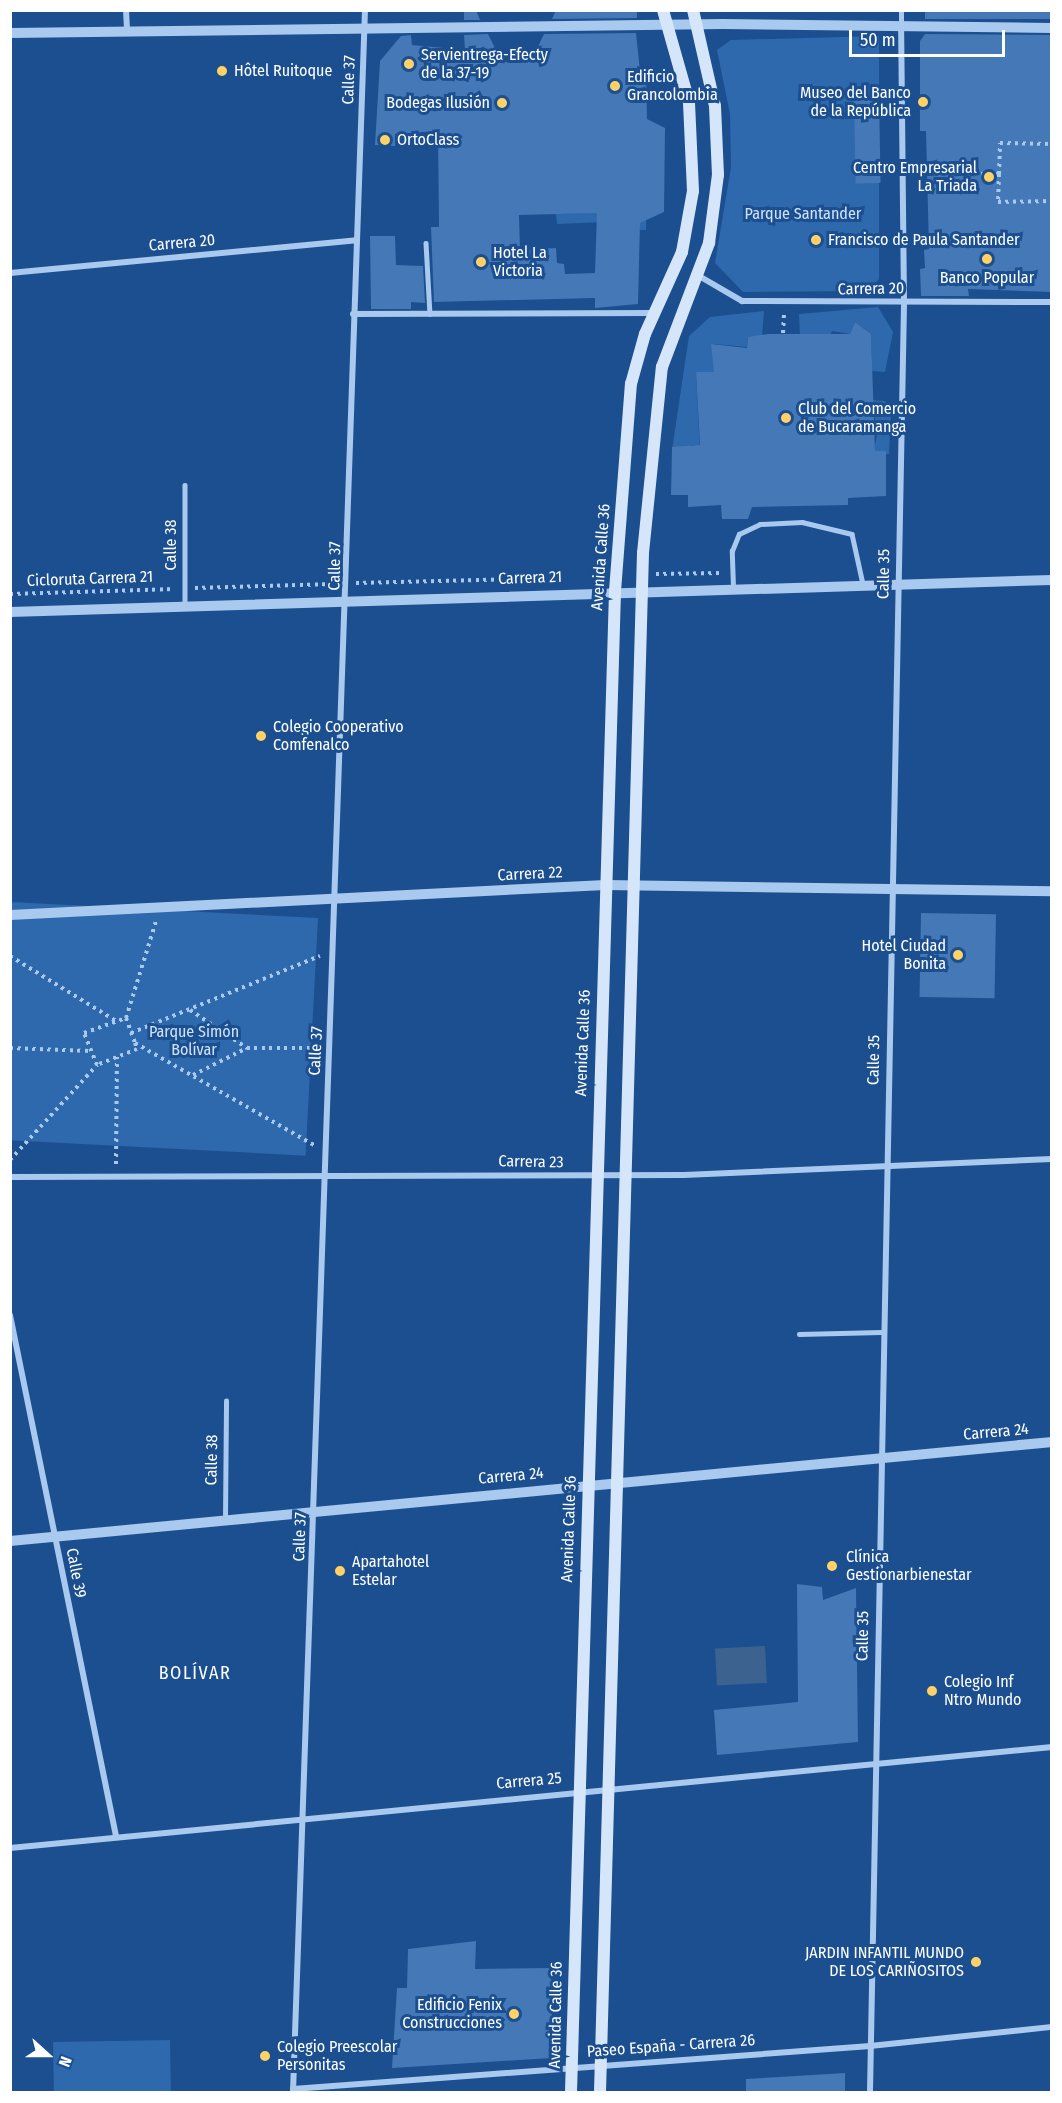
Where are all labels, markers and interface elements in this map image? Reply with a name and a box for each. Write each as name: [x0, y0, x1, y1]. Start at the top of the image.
scale bar: [852, 18, 1008, 56]
text: 50 m: [860, 29, 896, 51]
place label: Servientrega-Efecty de la 37-19: [421, 45, 548, 83]
street label: Calle 37: [339, 55, 359, 105]
marker: Servientrega-Efecty de la 37-19: [402, 57, 416, 71]
place label: Hôtel Ruitoque: [234, 61, 332, 81]
marker: Hôtel Ruitoque: [215, 64, 229, 78]
place label: Edificio Grancolombia: [627, 67, 718, 105]
marker: Edificio Grancolombia: [608, 79, 622, 93]
place label: Museo del Banco de la República: [800, 83, 911, 121]
place label: Bodegas Ilusión: [386, 93, 490, 113]
marker: Museo del Banco de la República: [916, 95, 930, 109]
marker: Bodegas Ilusión: [495, 96, 509, 110]
place label: OrtoClass: [397, 130, 459, 150]
marker: OrtoClass: [378, 133, 392, 147]
place label: Centro Empresarial La Triada: [853, 158, 977, 196]
marker: Centro Empresarial La Triada: [982, 170, 996, 184]
park label: Parque Santander: [745, 204, 861, 224]
place label: Francisco de Paula Santander: [828, 230, 1020, 250]
street label: Carrera 20: [148, 231, 216, 255]
marker: Francisco de Paula Santander: [809, 233, 823, 247]
place label: Hotel La Victoria: [493, 243, 547, 281]
marker: Banco Popular: [980, 252, 994, 266]
marker: Hotel La Victoria: [474, 255, 488, 269]
place label: Banco Popular: [940, 268, 1034, 288]
street label: Carrera 20: [838, 279, 904, 299]
place label: Club del Comercio de Bucaramanga: [798, 399, 916, 437]
marker: Club del Comercio de Bucaramanga: [779, 411, 793, 425]
street label: Avenida Calle 36: [588, 503, 614, 611]
street label: Calle 38: [161, 520, 181, 570]
street label: Calle 37: [325, 541, 345, 591]
street label: Calle 35: [874, 549, 894, 599]
street label: Cicloruta Carrera 21: [27, 567, 153, 591]
street label: Carrera 21: [498, 567, 562, 589]
place label: Colegio Cooperativo Comfenalco: [273, 717, 404, 755]
marker: Colegio Cooperativo Comfenalco: [254, 729, 268, 743]
street label: Carrera 22: [497, 863, 563, 885]
place label: Hotel Ciudad Bonita: [861, 936, 946, 974]
marker: Hotel Ciudad Bonita: [951, 948, 965, 962]
street label: Avenida Calle 36: [572, 989, 594, 1097]
park label: Parque Simón Bolívar: [149, 1022, 239, 1060]
street label: Calle 37: [305, 1026, 327, 1076]
street label: Calle 35: [864, 1035, 884, 1085]
street label: Carrera 23: [498, 1152, 564, 1172]
street label: Carrera 24: [962, 1420, 1030, 1444]
street label: Calle 38: [202, 1434, 222, 1486]
street label: Carrera 24: [477, 1464, 545, 1488]
street label: Avenida Calle 36: [558, 1475, 580, 1583]
street label: Calle 37: [290, 1512, 310, 1562]
street label: Calle 39: [62, 1546, 90, 1600]
place label: Clínica Gestionarbienestar: [846, 1547, 972, 1585]
place label: Apartahotel Estelar: [352, 1552, 429, 1590]
marker: Clínica Gestionarbienestar: [823, 1557, 841, 1575]
marker: Apartahotel Estelar: [333, 1564, 347, 1578]
street label: Calle 35: [853, 1611, 873, 1661]
district label: BOLÍVAR: [159, 1662, 231, 1684]
place label: Colegio Inf Ntro Mundo: [944, 1672, 1021, 1710]
marker: Colegio Inf Ntro Mundo: [925, 1684, 939, 1698]
street label: Carrera 25: [496, 1769, 562, 1793]
place label: JARDIN INFANTIL MUNDO DE LOS CARIÑOSITOS: [805, 1943, 964, 1981]
marker: JARDIN INFANTIL MUNDO DE LOS CARIÑOSITOS: [969, 1955, 983, 1969]
street label: Avenida Calle 36: [545, 1961, 567, 2069]
place label: Edificio Fenix Construcciones: [402, 1995, 502, 2033]
marker: Edificio Fenix Construcciones: [507, 2007, 521, 2021]
north arrow: [18, 2025, 78, 2085]
street label: Paseo España - Carrera 26: [586, 2031, 756, 2061]
place label: Colegio Preescolar Personitas: [277, 2037, 397, 2075]
marker: Colegio Preescolar Personitas: [258, 2049, 272, 2063]
text: N: [55, 2054, 76, 2070]

